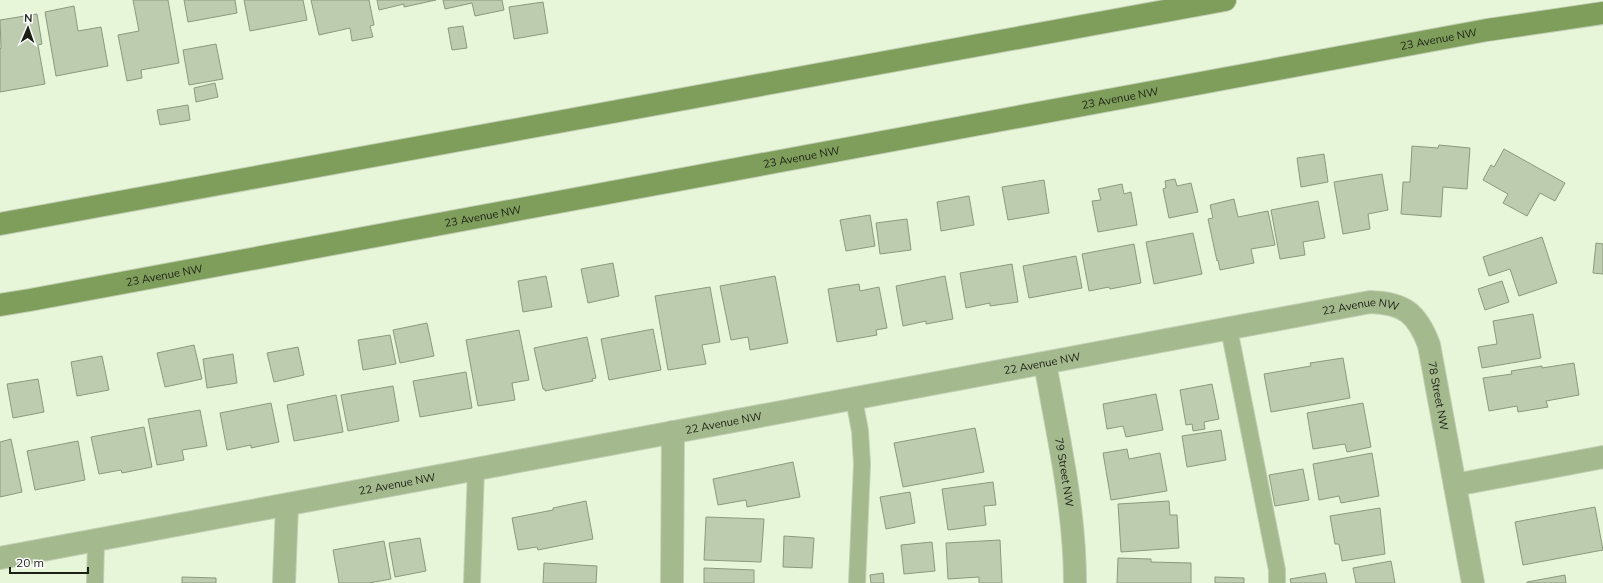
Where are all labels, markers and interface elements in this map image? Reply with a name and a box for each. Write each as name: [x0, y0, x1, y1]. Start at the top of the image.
north arrow: [8, 8, 48, 48]
text: N: [24, 11, 33, 25]
street label: 23 Avenue NW: [1399, 25, 1478, 53]
street label: 23 Avenue NW: [1081, 84, 1160, 112]
street label: 23 Avenue NW: [762, 143, 841, 171]
street label: 23 Avenue NW: [443, 202, 522, 230]
street label: 23 Avenue NW: [125, 261, 204, 289]
street label: 22 Avenue NW: [1321, 295, 1401, 318]
street label: 22 Avenue NW: [1002, 349, 1081, 377]
street label: 78 Street NW: [1425, 360, 1452, 432]
street label: 22 Avenue NW: [684, 409, 763, 437]
street label: 79 Street NW: [1052, 437, 1077, 508]
street label: 22 Avenue NW: [358, 470, 437, 498]
scale bar: [10, 549, 88, 575]
text: 20 m: [16, 555, 44, 570]

